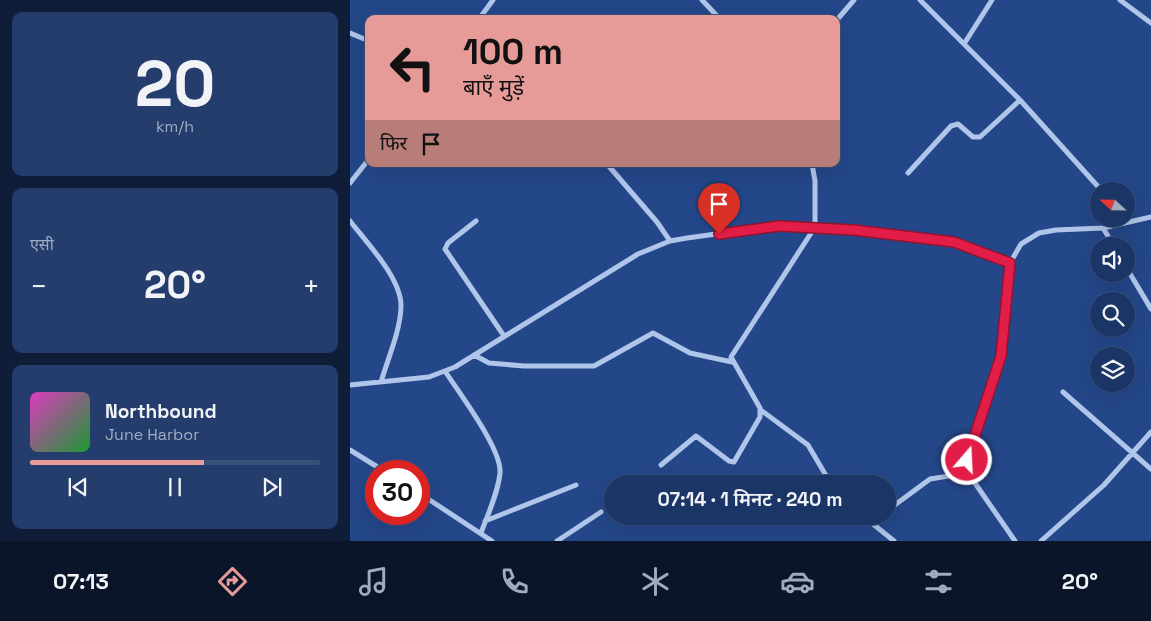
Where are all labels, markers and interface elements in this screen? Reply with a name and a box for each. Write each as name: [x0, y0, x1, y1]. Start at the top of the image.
text: 100 m: [463, 30, 563, 74]
icon: left: [380, 35, 445, 100]
text: 20: [135, 42, 215, 125]
text: बाएँ मुड़ें: [463, 73, 524, 101]
text: km/h: [156, 116, 194, 137]
icon: arrive: [417, 130, 445, 158]
text: फिर: [380, 131, 407, 156]
north arrow: [1090, 182, 1135, 228]
map controls: [1090, 182, 1135, 392]
pin: [698, 183, 740, 234]
icon: arrive: [705, 190, 733, 218]
text: एसी: [30, 234, 54, 255]
button: sound: [1090, 237, 1135, 282]
text: 20°: [144, 261, 206, 309]
text: −: [30, 268, 47, 304]
text: +: [303, 268, 320, 304]
button: search: [1090, 292, 1135, 337]
button: layers: [1090, 347, 1135, 392]
text: Northbound: [105, 399, 217, 424]
text: June Harbor: [105, 424, 199, 445]
position arrow: [940, 433, 992, 485]
speed limit sign: 30: [365, 460, 430, 525]
icon: previous: [64, 473, 92, 501]
icon: pause: [161, 473, 189, 501]
icon: next: [258, 473, 286, 501]
text: 07:14 · 1 मिनट · 240 m: [658, 487, 842, 512]
icon: directions: [215, 564, 250, 599]
icon: music: [356, 564, 391, 599]
icon: phone: [497, 564, 532, 599]
icon: climate: [638, 564, 673, 599]
icon: car: [780, 564, 815, 599]
icon: filters: [921, 564, 956, 599]
text: 07:13: [53, 567, 109, 595]
text: 20°: [1062, 567, 1098, 595]

